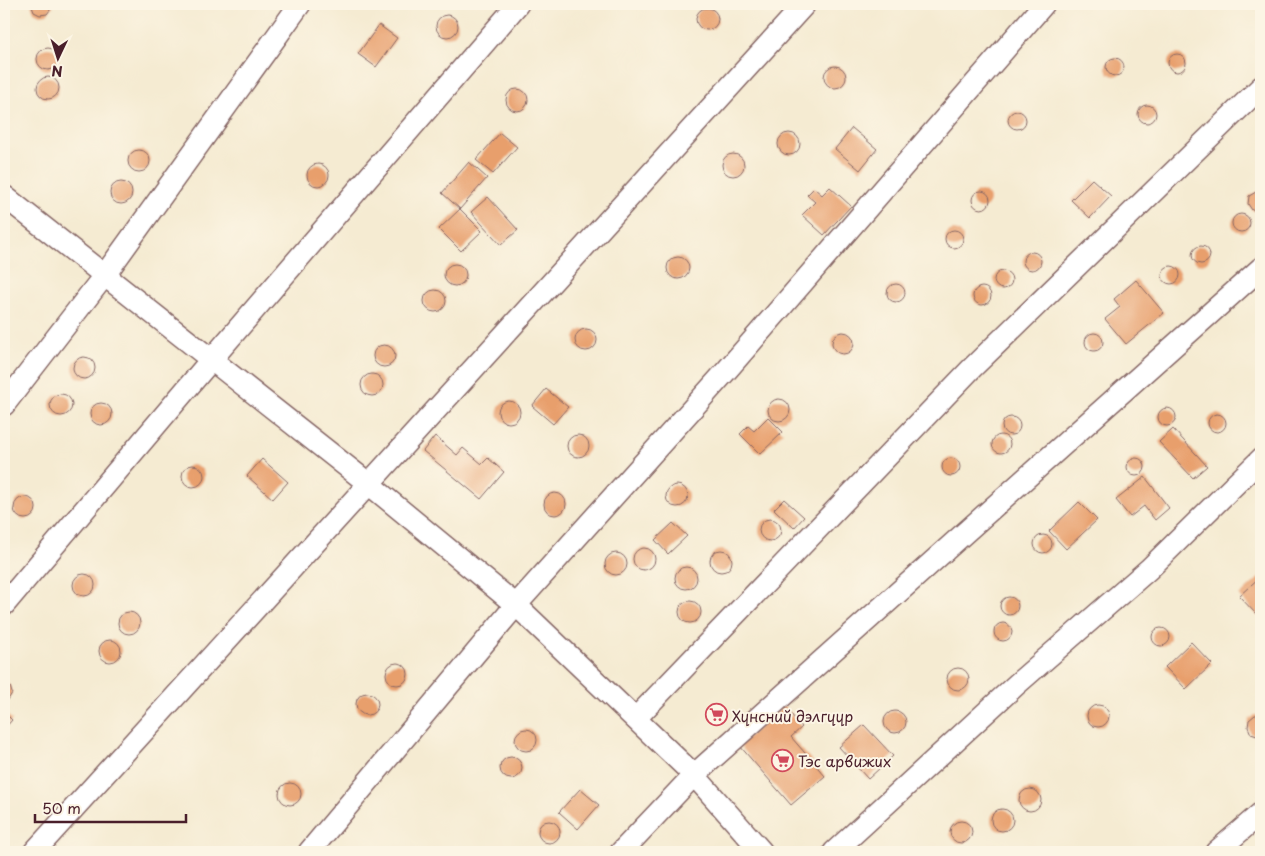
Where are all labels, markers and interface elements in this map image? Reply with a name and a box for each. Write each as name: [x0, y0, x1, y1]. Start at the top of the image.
north arrow: [32, 32, 82, 82]
text: N: [51, 61, 63, 82]
supermarket icon: Хүнсний дэлгүүр: [704, 703, 728, 727]
place label: Хүнсний дэлгүүр: [732, 704, 853, 727]
supermarket icon: Тэс арвижих: [770, 748, 794, 772]
place label: Тэс арвижих: [798, 749, 891, 772]
scale bar: [35, 791, 186, 823]
text: 50 m: [42, 796, 81, 819]

